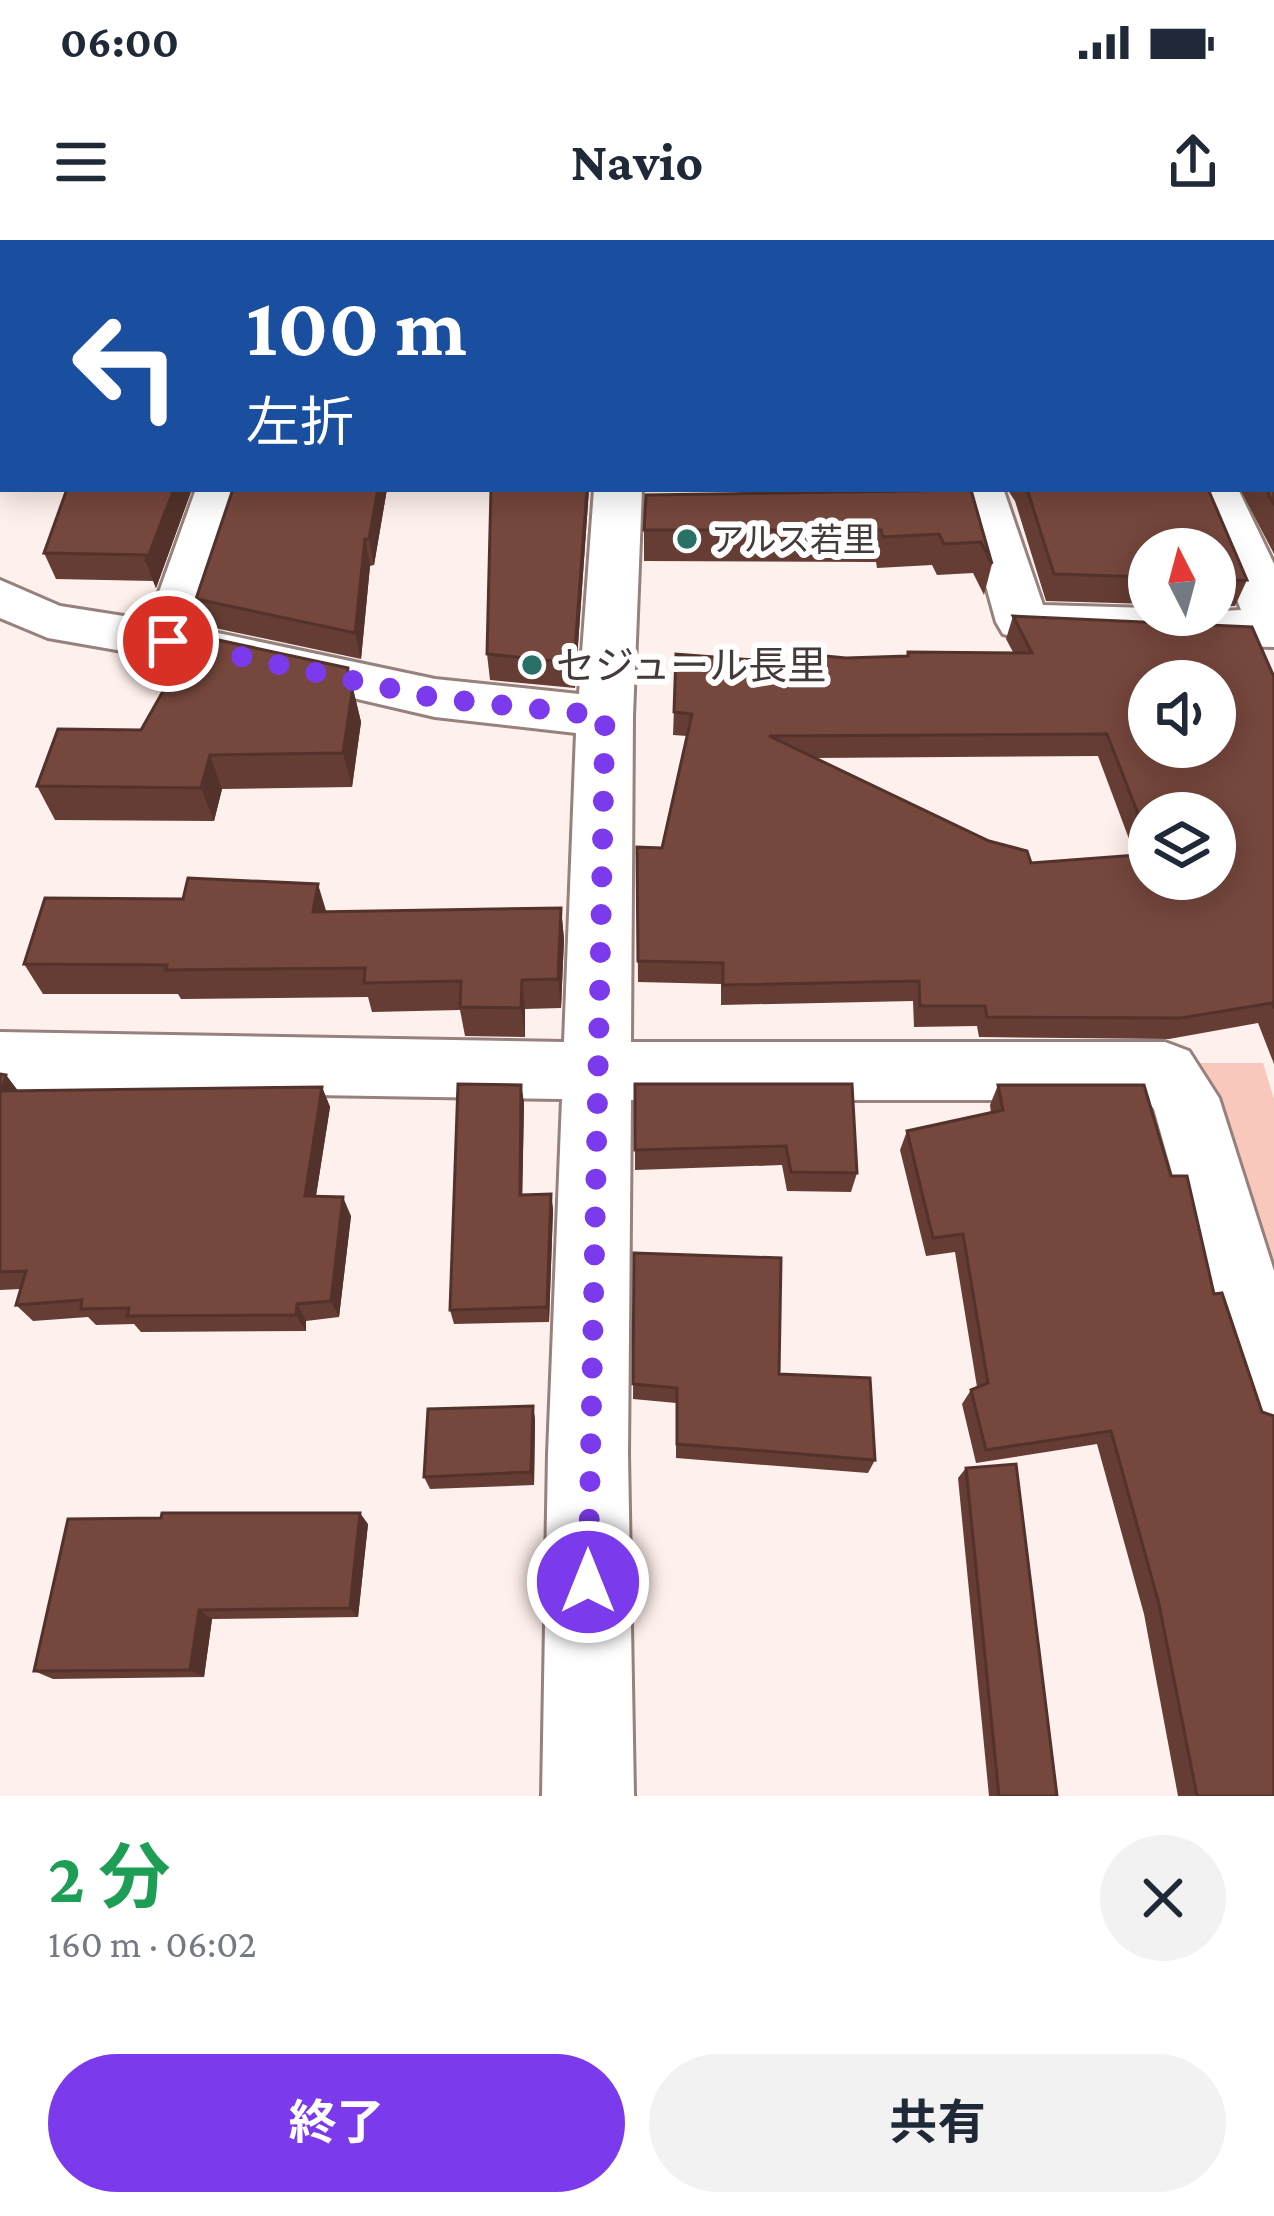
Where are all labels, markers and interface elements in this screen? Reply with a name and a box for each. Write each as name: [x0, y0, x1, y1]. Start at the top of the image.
text: 06:00: [60, 17, 179, 67]
icon: menu: [48, 129, 114, 195]
icon: share: [1160, 129, 1226, 195]
text: Navio: [571, 132, 703, 192]
text: 100 m: [246, 280, 467, 373]
icon: left: [48, 288, 204, 444]
text: 左折: [246, 393, 354, 453]
place label: アルス若里: [711, 521, 876, 558]
marker: アルス若里: [674, 526, 700, 552]
north arrow: [1128, 528, 1236, 636]
map controls: [1128, 528, 1236, 900]
pin: [117, 590, 219, 692]
icon: arrive: [135, 608, 201, 674]
place label: セジュール長里: [556, 644, 826, 687]
marker: セジュール長里: [519, 652, 545, 678]
button: sound: [1128, 660, 1236, 768]
button: layers: [1128, 792, 1236, 900]
position arrow: [525, 1519, 651, 1645]
button: close: [1100, 1835, 1226, 1961]
text: 2 分: [48, 1837, 171, 1917]
text: 160 m · 06:02: [48, 1922, 256, 1965]
button: 終了: [48, 2054, 625, 2192]
button: 共有: [649, 2054, 1226, 2192]

